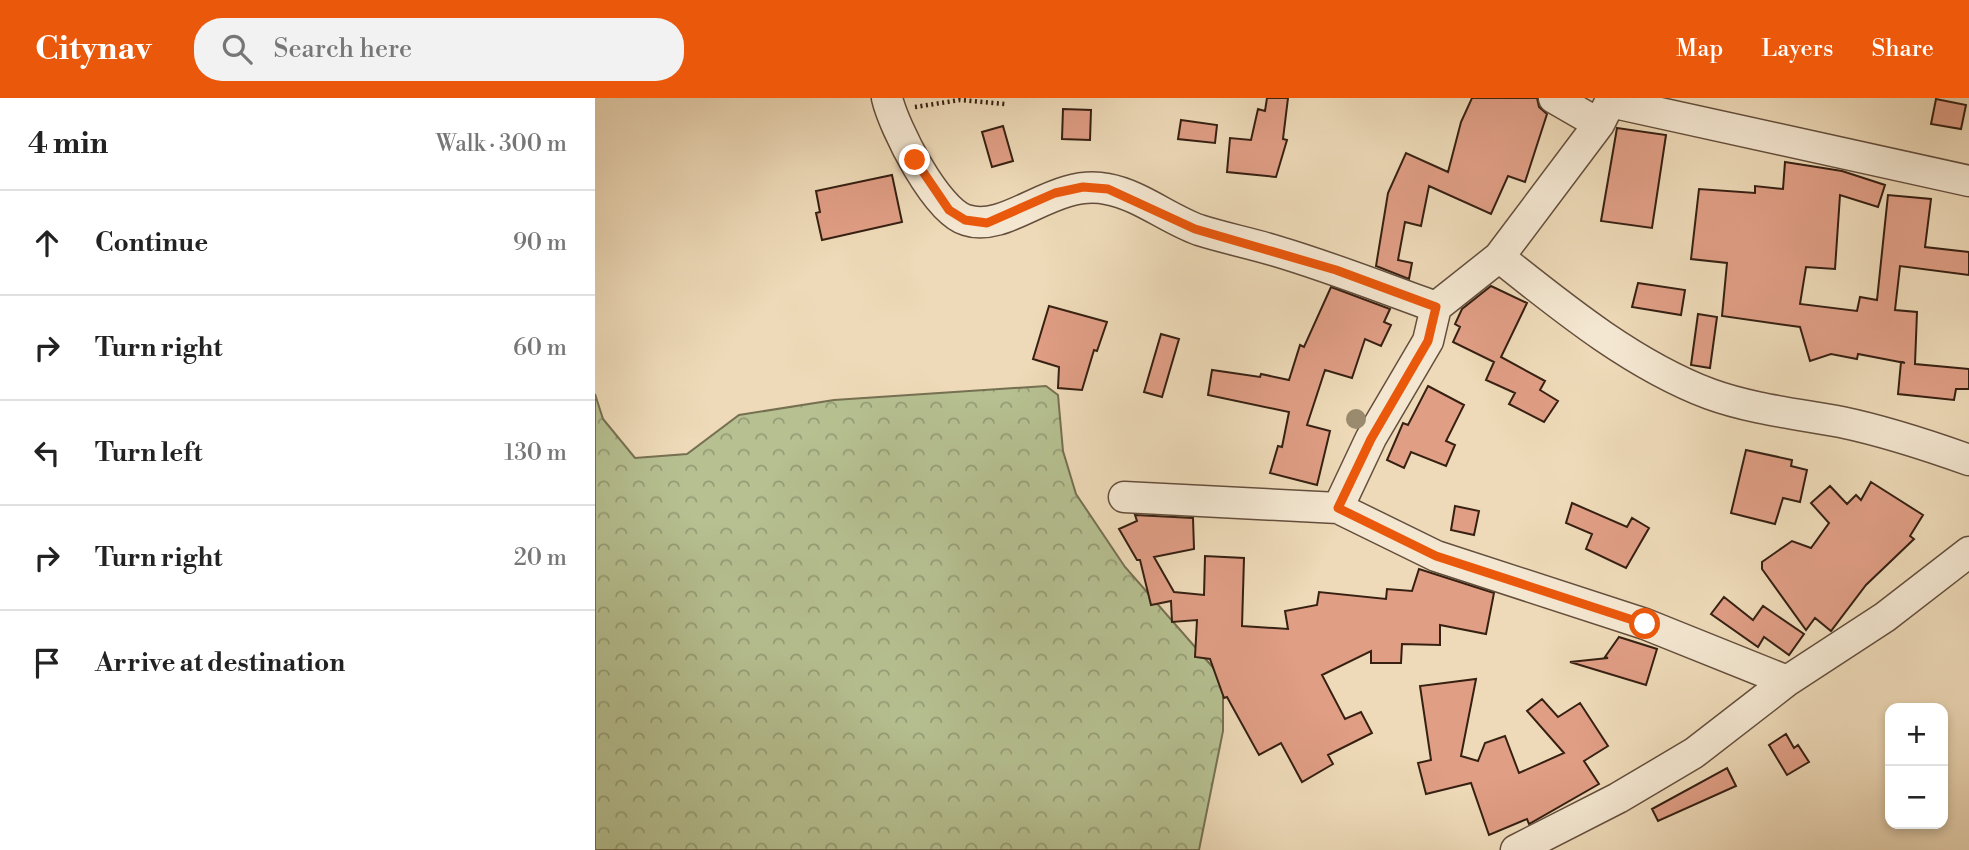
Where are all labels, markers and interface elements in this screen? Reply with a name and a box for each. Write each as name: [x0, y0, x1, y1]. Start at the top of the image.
search box: [194, 18, 684, 81]
text: Citynav: [35, 29, 152, 70]
icon: search: [218, 30, 256, 68]
text: Search here: [274, 33, 412, 65]
text: Map: [1676, 34, 1723, 64]
text: Layers: [1761, 34, 1833, 64]
text: Share: [1871, 34, 1934, 64]
text: 4 min: [28, 125, 108, 163]
text: Walk · 300 m: [436, 130, 567, 158]
route end: [899, 144, 930, 175]
icon: ahead: [28, 224, 66, 262]
text: Continue: [95, 227, 208, 259]
text: 90 m: [513, 229, 567, 257]
icon: right: [28, 329, 66, 367]
text: Turn right: [95, 332, 223, 364]
text: 60 m: [513, 334, 567, 362]
icon: left: [28, 434, 66, 472]
text: Turn left: [95, 437, 203, 469]
text: 130 m: [504, 439, 567, 467]
icon: right: [28, 539, 66, 577]
text: Turn right: [95, 542, 223, 574]
text: 20 m: [514, 544, 567, 572]
route start: [1629, 608, 1660, 639]
icon: arrive: [28, 644, 66, 682]
text: Arrive at destination: [95, 647, 345, 679]
map controls: [1885, 703, 1948, 829]
button: +: [1885, 703, 1948, 766]
button: −: [1885, 766, 1948, 829]

